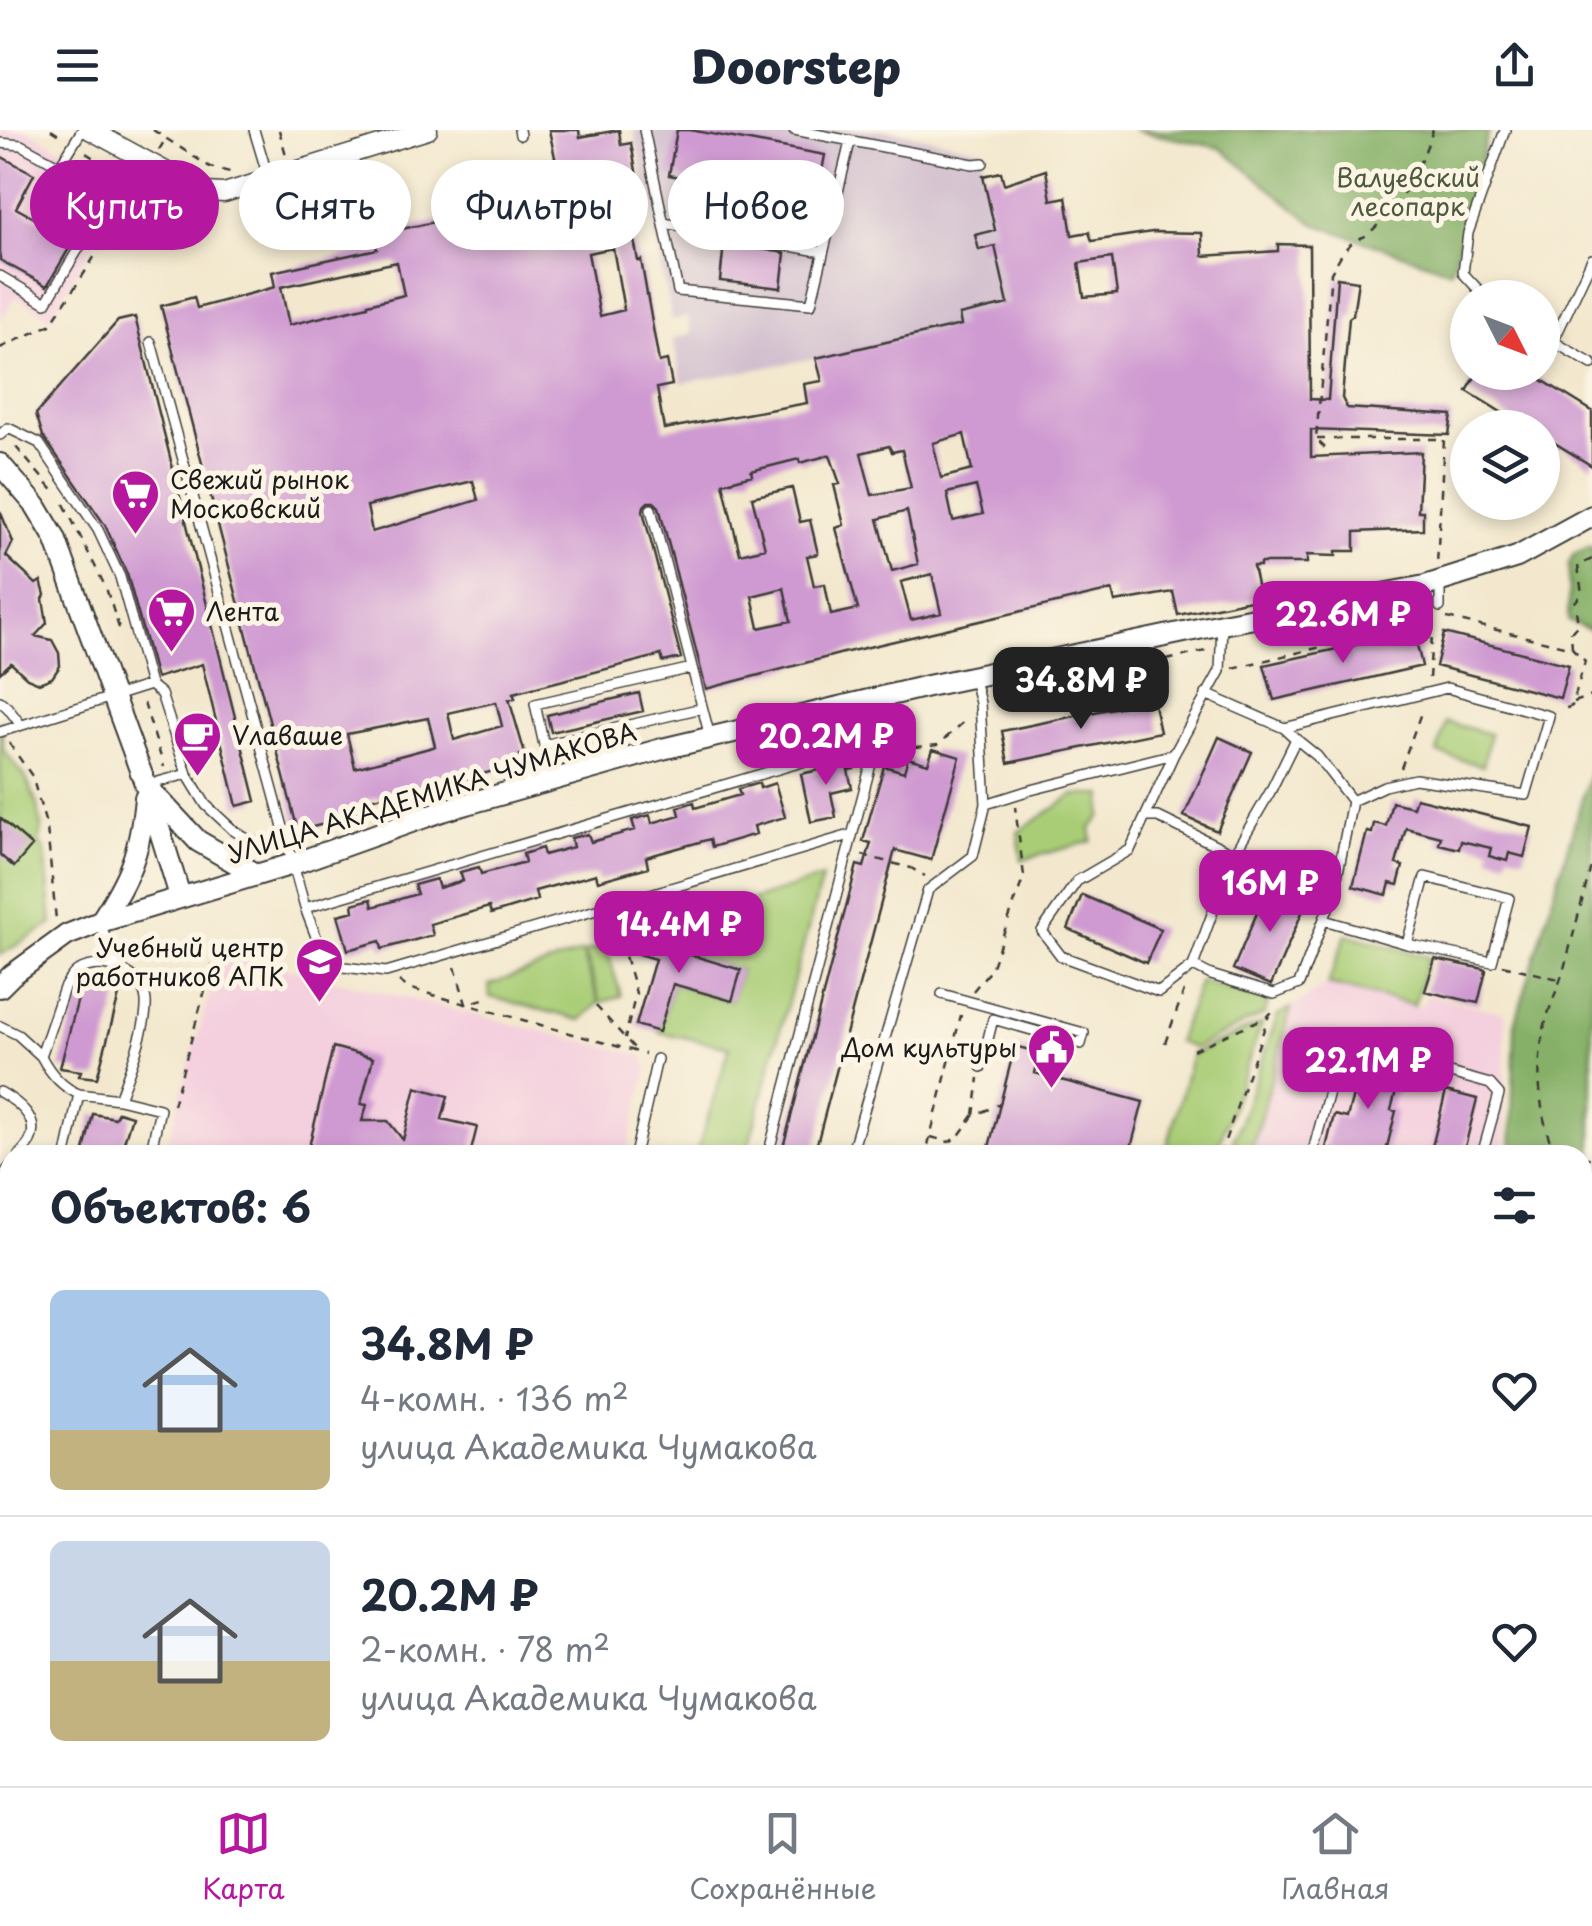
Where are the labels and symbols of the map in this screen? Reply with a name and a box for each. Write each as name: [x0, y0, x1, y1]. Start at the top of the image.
park label: Валуевский лесопарк: [1336, 158, 1480, 225]
north arrow: [1450, 280, 1560, 390]
place label: Свежий рынок Московский: [170, 460, 349, 527]
supermarket icon: Свежий рынок Московский: [109, 468, 161, 536]
pin: 22.6M ₽: [1251, 581, 1435, 666]
supermarket icon: Лента: [145, 586, 197, 654]
place label: Лента: [206, 592, 280, 630]
pin: 34.8M ₽: [989, 647, 1173, 732]
pin: 20.2M ₽: [734, 703, 918, 788]
cafe icon: Vлаваше: [171, 710, 223, 778]
street label: УЛИЦА АКАДЕМИКА ЧУМАКОВА: [223, 712, 641, 872]
place label: Vлаваше: [232, 716, 343, 754]
pin: 16M ₽: [1200, 850, 1340, 935]
pin: 14.4M ₽: [587, 891, 771, 976]
place label: Учебный центр работников АПК: [76, 928, 284, 995]
school or university icon: Учебный центр работников АПК: [293, 936, 345, 1004]
public building icon: Дом культуры: [1026, 1022, 1078, 1090]
pin: 22.1M ₽: [1276, 1027, 1460, 1112]
place label: Дом культуры: [841, 1028, 1017, 1066]

